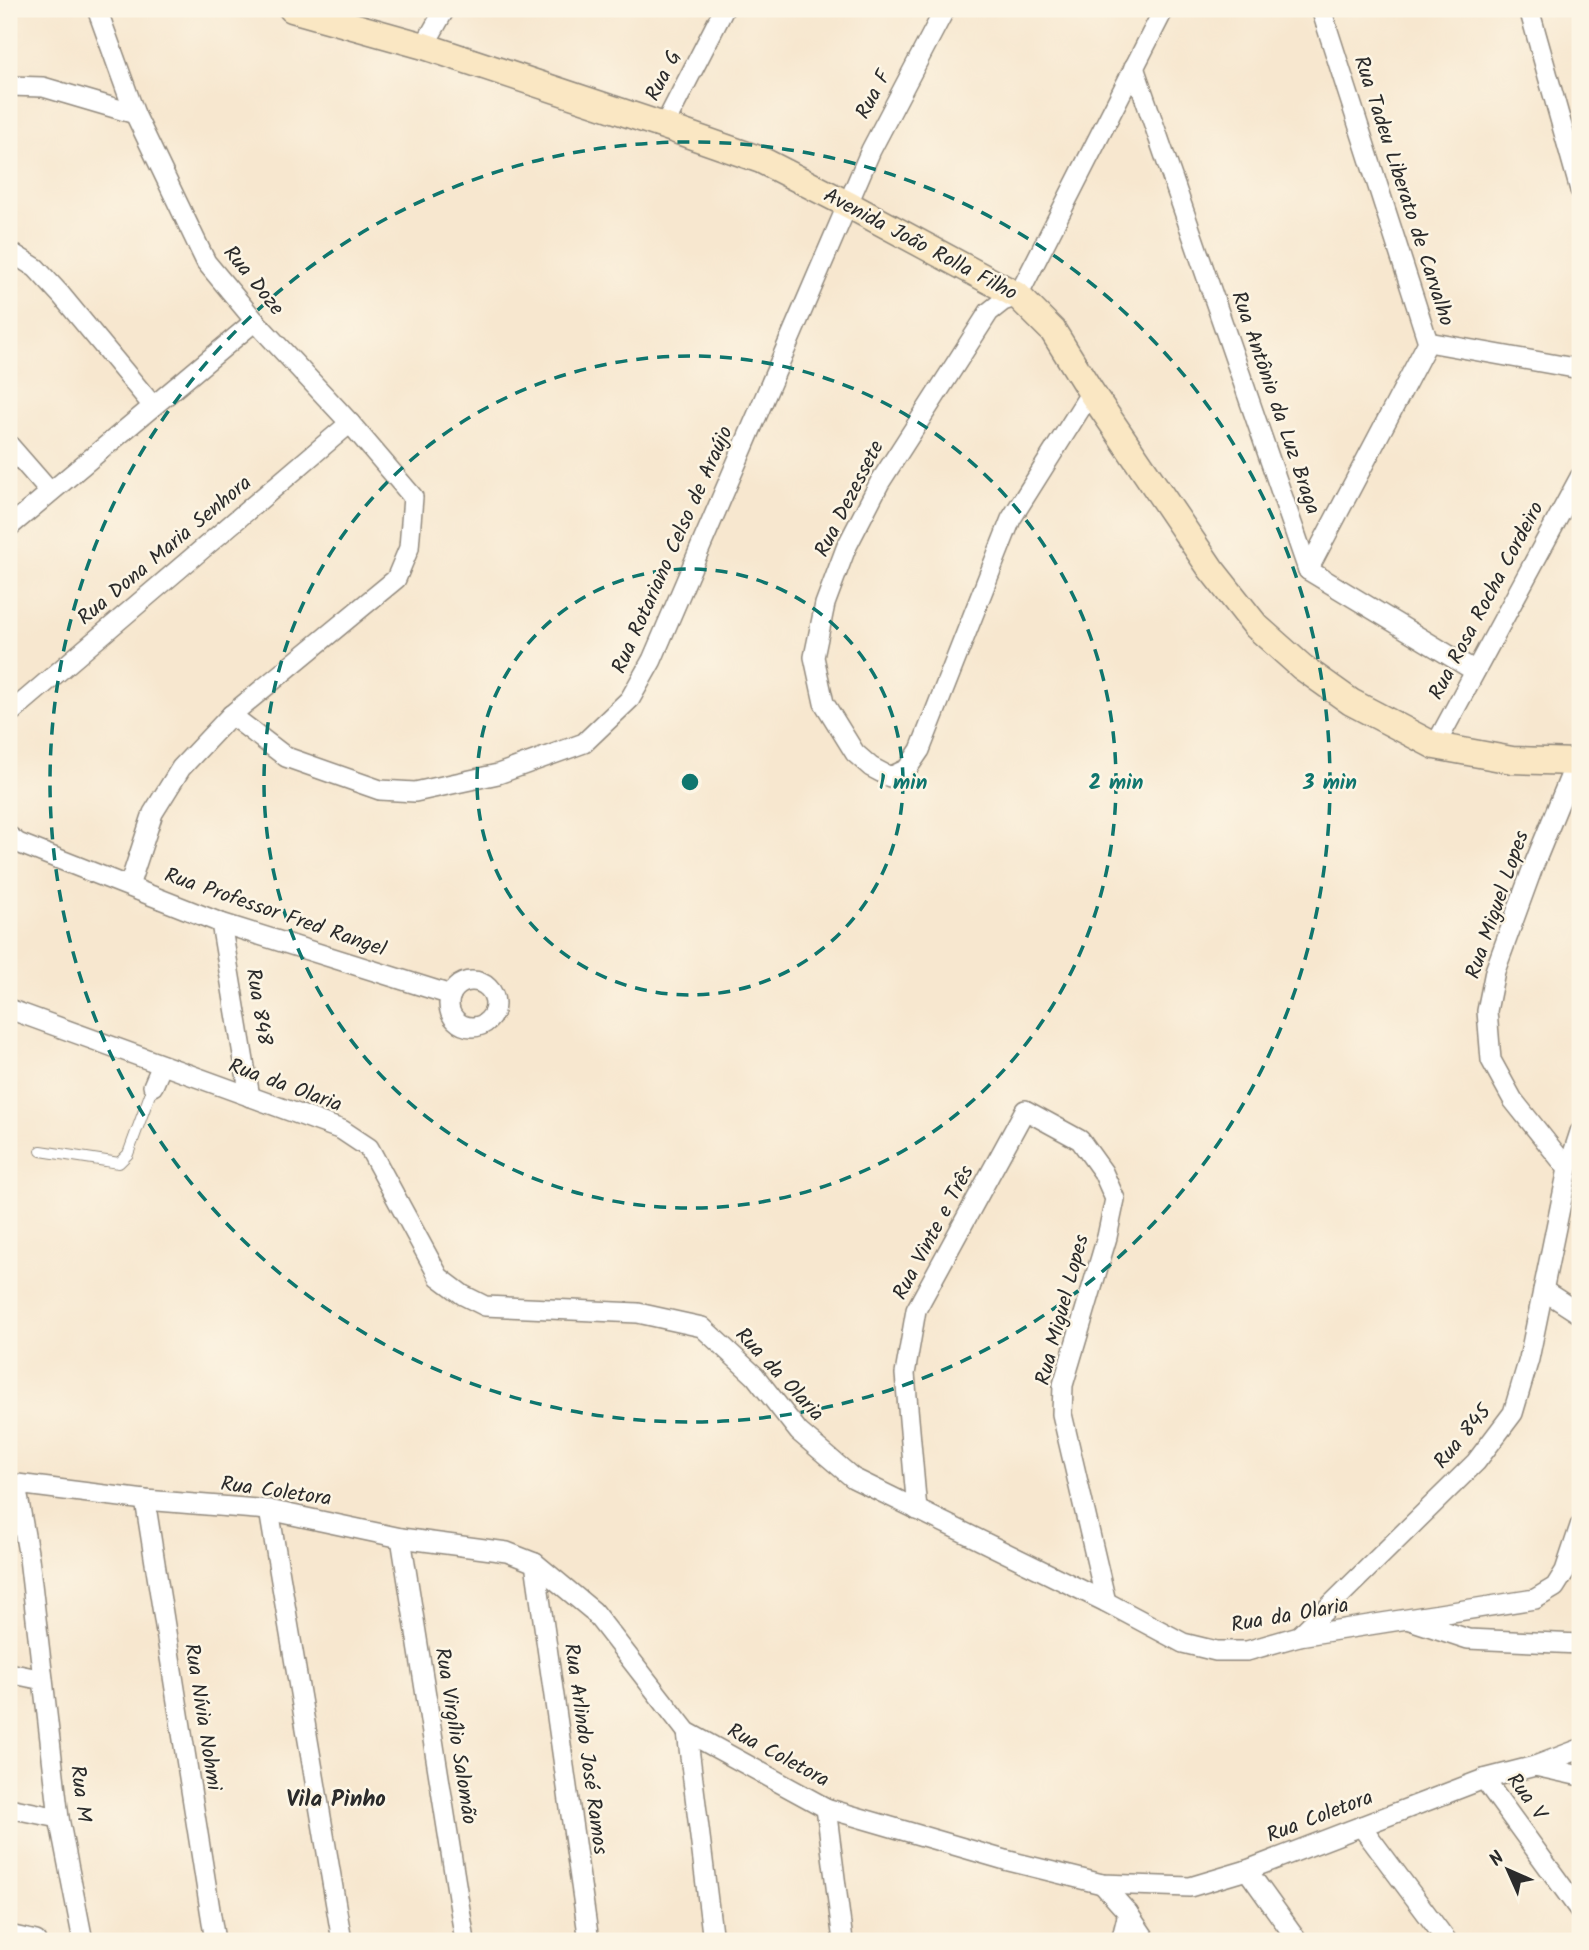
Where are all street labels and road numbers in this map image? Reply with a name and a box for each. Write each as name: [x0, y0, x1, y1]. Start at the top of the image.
street label: Rua G: [637, 45, 691, 107]
street label: Rua Tadeu Liberato de Carvalho: [1344, 52, 1462, 330]
street label: Rua F: [847, 63, 902, 126]
street label: Avenida João Rolla Filho: [817, 180, 1023, 310]
street label: Rua Doze: [214, 239, 292, 324]
street label: Rua Antônio da Luz Braga: [1221, 287, 1329, 519]
street label: Rua Rotariano Celso de Araújo: [603, 421, 743, 679]
street label: Rua Dezessete: [806, 434, 894, 563]
street label: Rua Dona Maria Senhora: [70, 468, 260, 634]
street label: Rua Rosa Rocha Cordeiro: [1421, 496, 1553, 706]
street label: Rua Miguel Lopes: [1457, 826, 1539, 984]
street label: Rua Professor Fred Rangel: [160, 860, 390, 966]
street label: Rua 848: [236, 966, 280, 1048]
street label: Rua da Olaria: [223, 1050, 347, 1122]
street label: Rua Vinte e Três: [885, 1160, 983, 1306]
street label: Rua Miguel Lopes: [1027, 1231, 1099, 1389]
street label: Rua da Olaria: [726, 1320, 832, 1430]
street label: Rua 845: [1426, 1396, 1501, 1477]
street label: Rua Coletora: [218, 1468, 334, 1516]
street label: Rua da Olaria: [1229, 1589, 1351, 1643]
street label: Rua Nívia Nohmi: [174, 1641, 230, 1794]
street label: Rua Arlindo José Ramos: [554, 1641, 616, 1857]
street label: Rua Virgílio Salomão: [425, 1645, 485, 1827]
street label: Rua Coletora: [721, 1715, 835, 1797]
street label: Rua M: [60, 1764, 100, 1825]
street label: Rua V: [1497, 1766, 1556, 1829]
street label: Rua Coletora: [1262, 1782, 1378, 1852]

